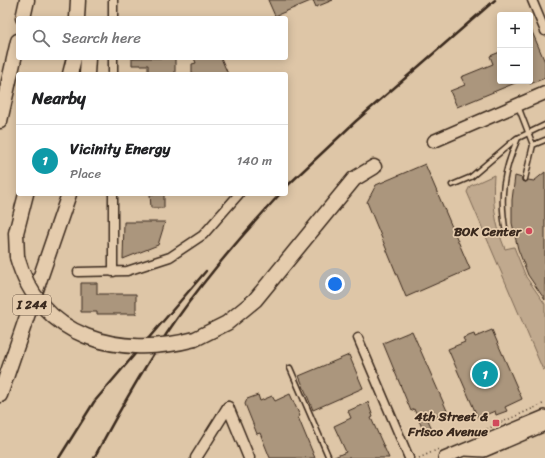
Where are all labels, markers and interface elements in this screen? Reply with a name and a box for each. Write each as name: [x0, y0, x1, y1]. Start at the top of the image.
map controls: [497, 12, 533, 84]
button: +: [497, 12, 533, 48]
search box: [16, 16, 288, 60]
text: Search here: [62, 25, 141, 51]
icon: search: [30, 27, 52, 49]
button: −: [497, 48, 533, 84]
text: Nearby: [32, 83, 86, 113]
text: Vicinity Energy: [70, 136, 170, 162]
text: 1: [42, 149, 48, 172]
text: 140 m: [237, 149, 272, 172]
text: Place: [70, 162, 101, 185]
place label: BOK Center: [454, 220, 523, 243]
marker: BOK Center: [524, 226, 534, 236]
your location: [325, 274, 345, 294]
road number: I 244: [13, 295, 51, 315]
pin: 1: [472, 359, 498, 389]
place label: 4th Street & Frisco Avenue: [407, 405, 489, 443]
marker: 4th Street & Frisco Avenue: [491, 418, 501, 428]

